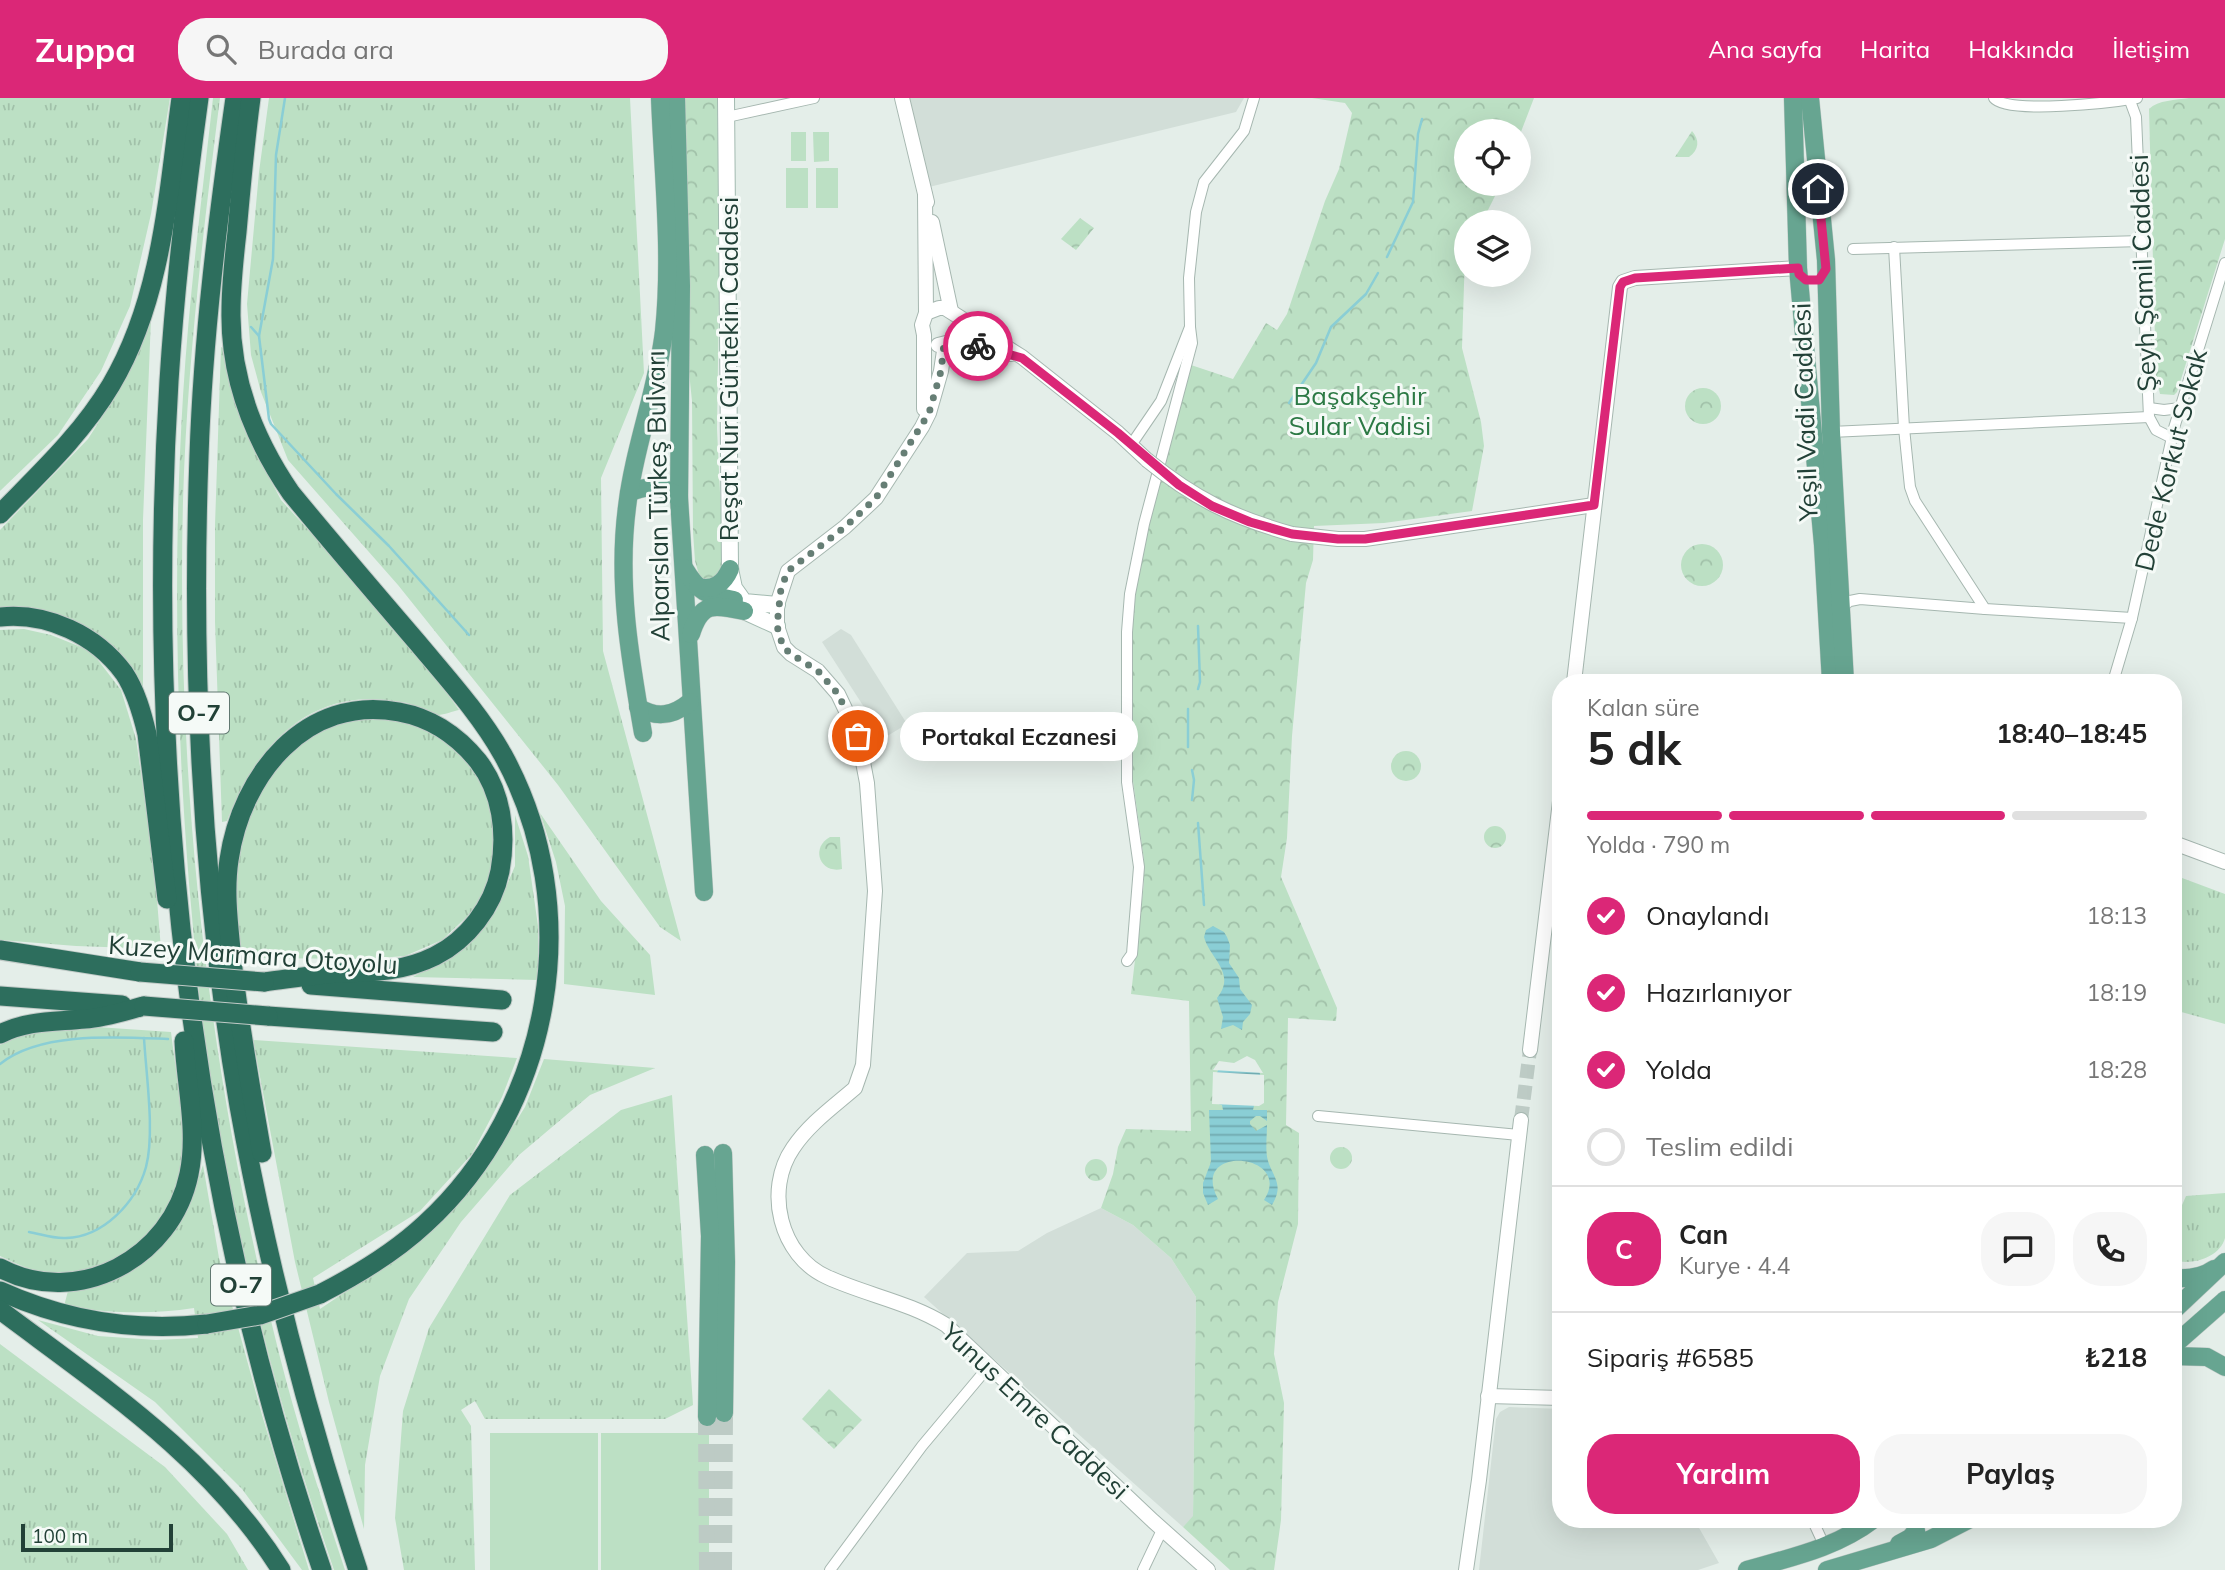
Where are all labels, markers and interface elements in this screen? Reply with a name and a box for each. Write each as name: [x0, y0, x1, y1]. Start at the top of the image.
search box: [178, 18, 668, 81]
text: Zuppa: [35, 29, 136, 70]
icon: search: [202, 30, 240, 68]
text: Burada ara: [258, 33, 394, 66]
text: Ana sayfa: [1708, 34, 1822, 64]
text: Harita: [1860, 34, 1930, 64]
text: Hakkında: [1968, 34, 2074, 64]
text: İletişim: [2112, 34, 2190, 64]
map controls: [1454, 119, 1531, 287]
button: locate: [1454, 119, 1531, 196]
street label: Şeyh Şamil Caddesi: [2122, 154, 2163, 392]
pin: [1788, 159, 1848, 219]
icon: home: [1799, 170, 1837, 208]
street label: Reşat Nuri Güntekin Caddesi: [712, 197, 745, 541]
button: layers: [1454, 210, 1531, 287]
street label: Yeşil Vadi Caddesi: [1784, 302, 1825, 523]
courier: [943, 311, 1013, 381]
icon: bike: [959, 327, 997, 365]
street label: Dede Korkut Sokak: [2127, 345, 2214, 575]
street label: Alparslan Türkeş Bulvarı: [638, 350, 677, 642]
park label: Başakşehir Sular Vadisi: [1289, 379, 1431, 442]
road number: O-7: [169, 692, 229, 734]
text: Kalan süre: [1587, 693, 1700, 722]
pin: [828, 706, 888, 766]
callout: Portakal Eczanesi: [900, 712, 1138, 760]
icon: bag: [839, 717, 877, 755]
text: 18:40–18:45: [1996, 717, 2147, 750]
text: 5 dk: [1587, 719, 1681, 777]
text: Portakal Eczanesi: [921, 722, 1117, 751]
text: Yolda · 790 m: [1587, 830, 1730, 859]
icon: check: [1587, 897, 1625, 935]
text: Onaylandı: [1646, 899, 1769, 932]
text: 18:13: [2087, 901, 2147, 930]
street label: Kuzey Marmara Otoyolu: [107, 928, 399, 981]
icon: check: [1587, 974, 1625, 1012]
text: Hazırlanıyor: [1646, 976, 1792, 1009]
text: 18:19: [2087, 978, 2147, 1007]
icon: check: [1587, 1051, 1625, 1089]
text: Yolda: [1646, 1053, 1712, 1086]
text: 18:28: [2087, 1055, 2147, 1084]
text: Teslim edildi: [1646, 1130, 1793, 1163]
button: chat: [1981, 1212, 2055, 1286]
button: phone: [2073, 1212, 2147, 1286]
text: Can: [1679, 1218, 1728, 1251]
text: C: [1615, 1233, 1633, 1266]
text: Kurye · 4.4: [1679, 1251, 1790, 1280]
road number: O-7: [211, 1265, 271, 1306]
street label: Yunus Emre Caddesi: [934, 1315, 1136, 1506]
text: Sipariş #6585: [1587, 1341, 1754, 1374]
text: ₺218: [2085, 1341, 2147, 1374]
button: Yardım: [1587, 1434, 1860, 1514]
button: Paylaş: [1874, 1434, 2147, 1514]
scale bar: [21, 1521, 173, 1553]
text: 100 m: [32, 1524, 88, 1548]

